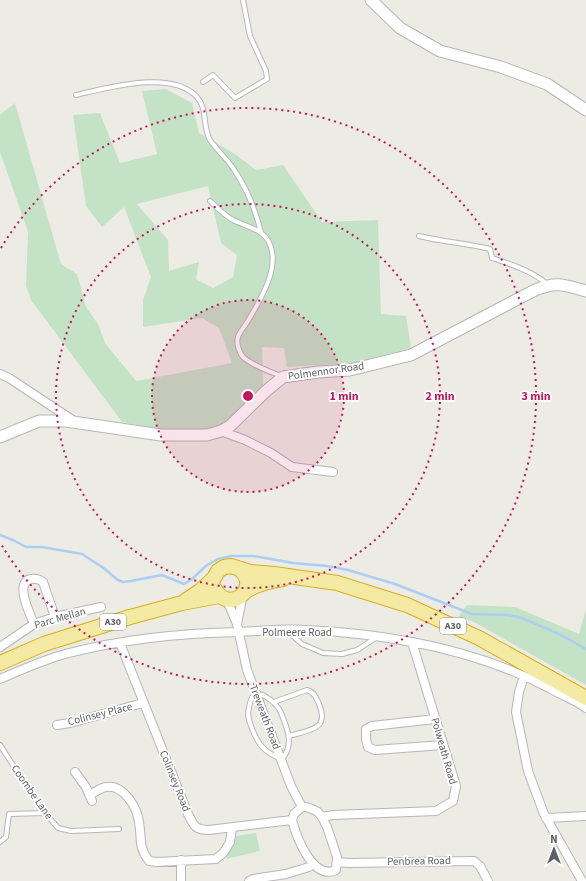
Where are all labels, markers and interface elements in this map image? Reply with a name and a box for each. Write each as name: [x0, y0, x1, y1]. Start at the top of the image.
street label: Polmennor Road: [287, 358, 365, 384]
text: 1 min: [329, 388, 359, 405]
text: 2 min: [425, 388, 455, 405]
text: 3 min: [521, 388, 551, 405]
centre of rings: [241, 389, 255, 403]
street label: Parc Mellan: [33, 604, 87, 632]
road number: A30: [100, 614, 126, 630]
road number: A30: [440, 618, 466, 634]
street label: Polmeere Road: [262, 625, 332, 640]
street label: Treweath Road: [246, 682, 284, 752]
street label: Colinsey Place: [66, 699, 134, 729]
street label: Polweath Road: [427, 716, 461, 786]
street label: Colinsey Road: [156, 748, 194, 814]
street label: Coombe Lane: [8, 762, 57, 823]
north arrow: [534, 829, 574, 869]
text: N: [550, 832, 558, 847]
street label: Penbrea Road: [387, 853, 451, 869]

